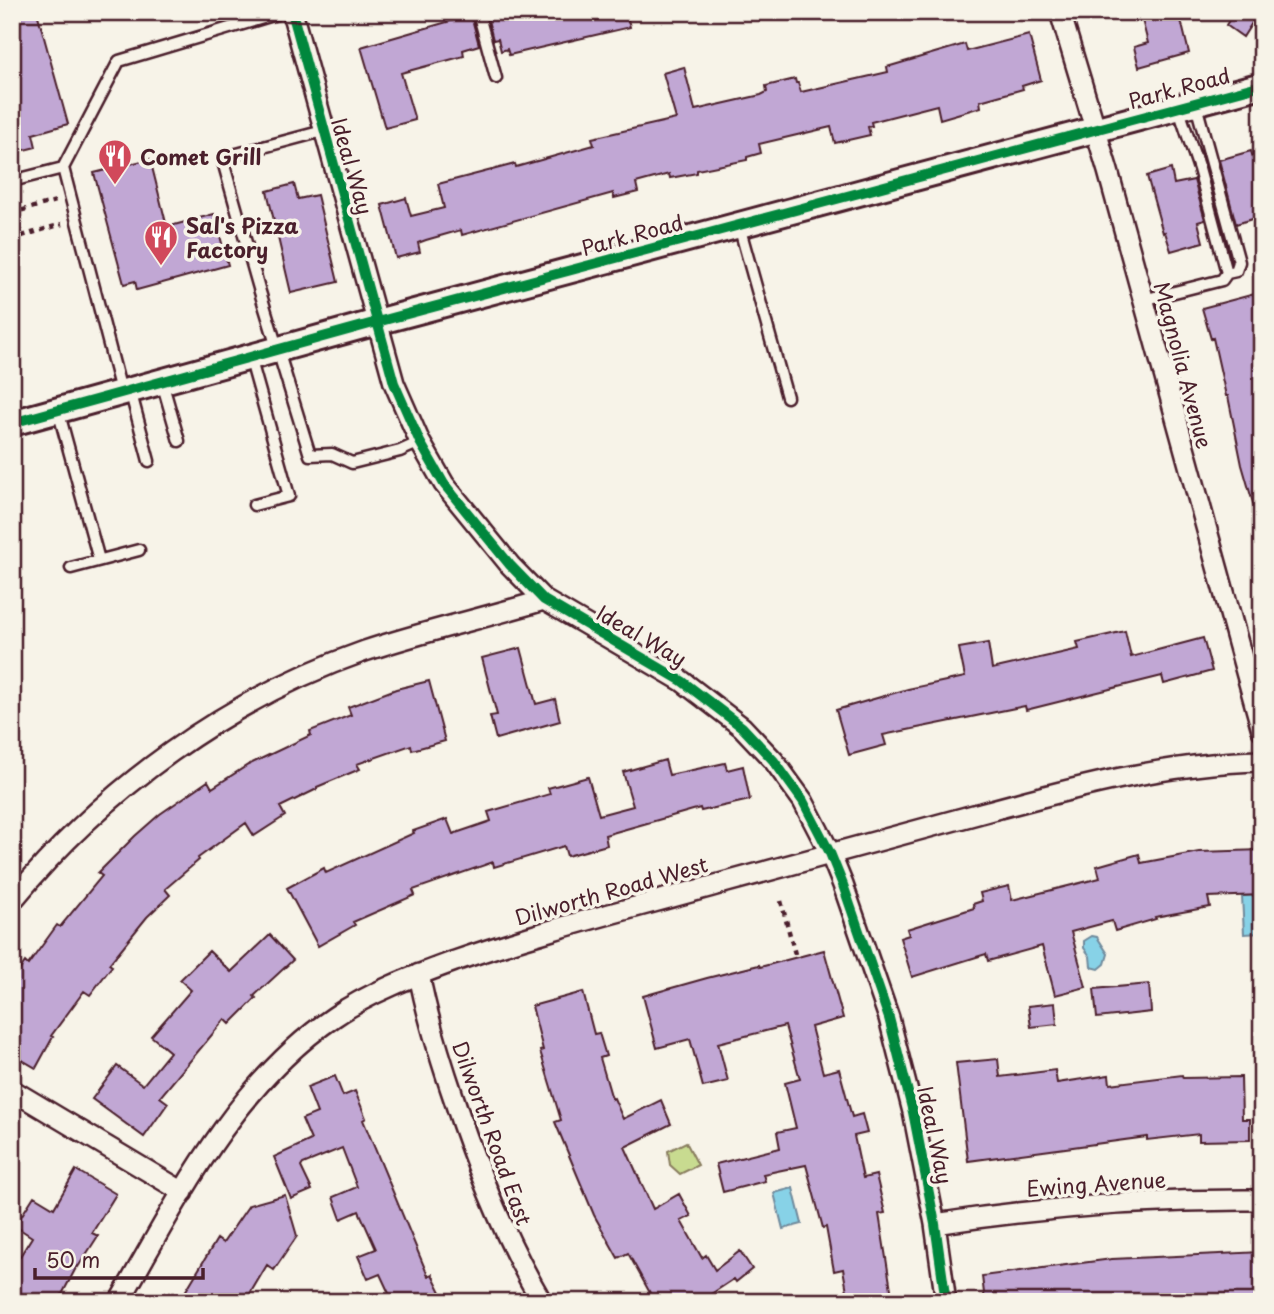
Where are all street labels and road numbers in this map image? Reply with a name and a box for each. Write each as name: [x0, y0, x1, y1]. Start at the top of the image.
street label: Park Road: [1125, 58, 1233, 116]
street label: Ideal Way: [324, 114, 382, 218]
street label: Park Road: [578, 205, 686, 263]
street label: Magnolia Avenue: [1146, 278, 1222, 452]
street label: Ideal Way: [591, 596, 693, 674]
street label: Dilworth Road West: [511, 847, 711, 933]
street label: Dilworth Road East: [445, 1036, 541, 1230]
street label: Ideal Way: [910, 1083, 962, 1187]
street label: Ewing Avenue: [1025, 1162, 1167, 1204]

